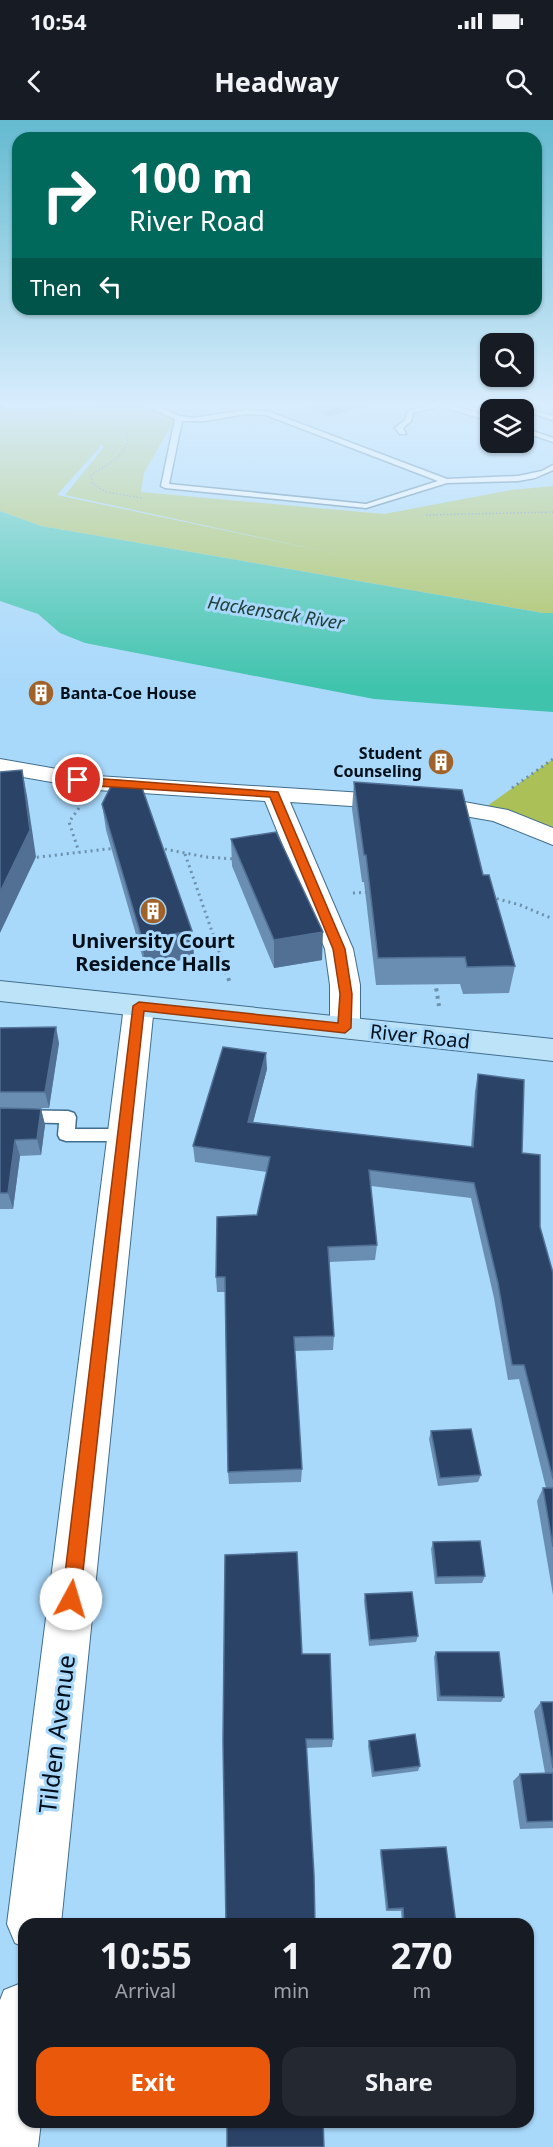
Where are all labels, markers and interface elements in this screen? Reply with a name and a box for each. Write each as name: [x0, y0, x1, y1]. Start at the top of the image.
text: 10:54: [30, 6, 87, 36]
text: Headway: [214, 63, 339, 100]
icon: back: [18, 65, 51, 98]
icon: search: [502, 65, 535, 98]
text: 100 m: [129, 148, 253, 205]
icon: right: [30, 156, 108, 234]
text: River Road: [129, 202, 265, 239]
icon: left: [94, 270, 127, 303]
text: Then: [30, 272, 82, 302]
map controls: [480, 333, 534, 453]
button: search: [480, 333, 534, 387]
button: layers: [480, 399, 534, 453]
water label: Hackensack River: [206, 589, 347, 635]
building icon: Banta-Coe House: [26, 678, 56, 708]
place label: Banta-Coe House: [60, 682, 196, 704]
place label: Student Counseling: [333, 742, 422, 782]
building icon: Student Counseling: [426, 747, 456, 777]
pin: [52, 754, 103, 805]
icon: arrive: [61, 763, 94, 796]
building icon: University Court Residence Halls: [138, 896, 168, 926]
place label: University Court Residence Halls: [71, 927, 235, 977]
street label: River Road: [369, 1017, 471, 1055]
position arrow: [39, 1567, 103, 1631]
street label: Tilden Avenue: [30, 1653, 82, 1815]
text: 10:55: [99, 1931, 192, 1980]
text: 1: [281, 1931, 302, 1980]
text: 270: [391, 1931, 453, 1980]
text: Arrival: [115, 1977, 176, 2004]
text: min: [273, 1977, 309, 2004]
text: m: [412, 1977, 431, 2004]
button: Exit: [36, 2047, 270, 2116]
button: Share: [282, 2047, 516, 2116]

